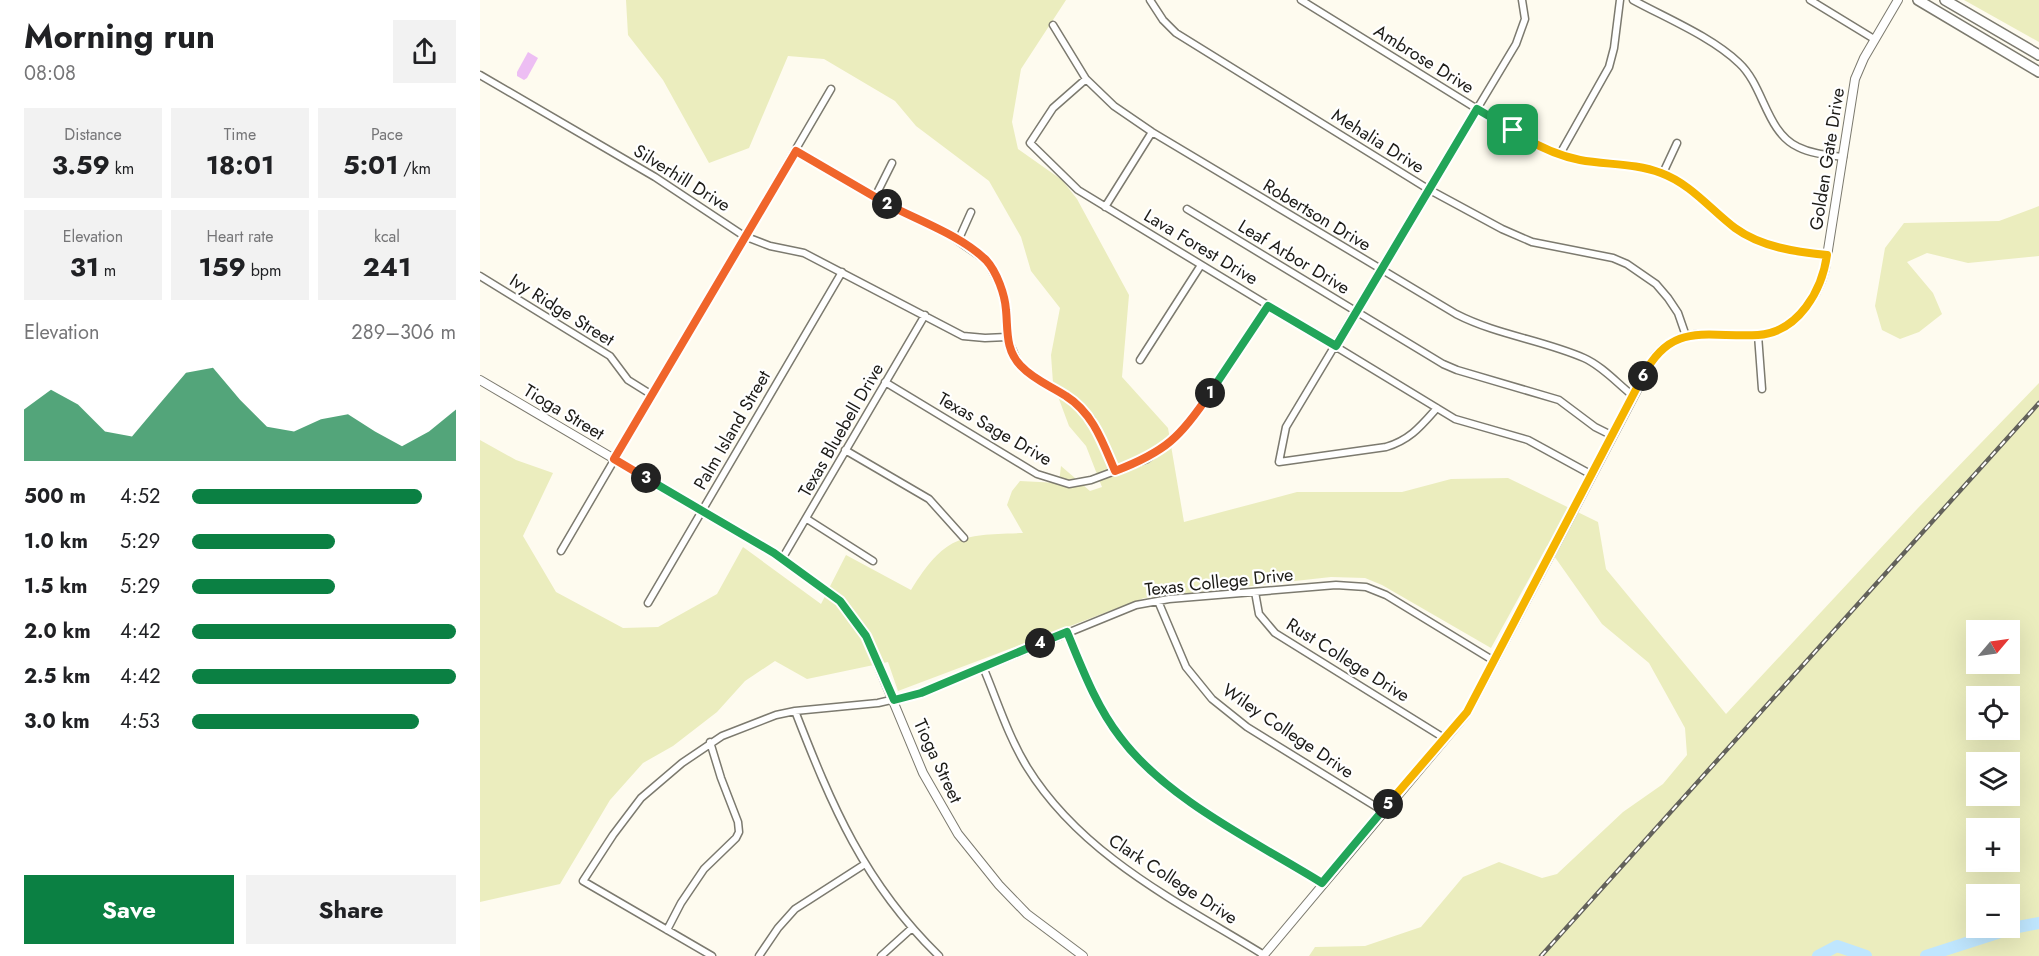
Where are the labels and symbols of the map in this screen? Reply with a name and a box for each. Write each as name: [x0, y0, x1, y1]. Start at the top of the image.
street label: Ambrose Drive: [1369, 18, 1479, 100]
street label: Golden Gate Drive: [1803, 86, 1851, 232]
street label: Mehalia Drive: [1327, 102, 1429, 180]
pin: [1487, 104, 1538, 155]
street label: Silverhill Drive: [629, 138, 735, 218]
street label: Robertson Drive: [1258, 172, 1376, 258]
pin: 2: [872, 189, 902, 219]
street label: Lava Forest Drive: [1139, 203, 1263, 291]
street label: Leaf Arbor Drive: [1233, 213, 1355, 301]
street label: Ivy Ridge Street: [505, 267, 620, 353]
street label: Texas Bluebell Drive: [792, 358, 890, 502]
pin: 6: [1628, 361, 1658, 391]
street label: Palm Island Street: [687, 365, 777, 495]
street label: Tioga Street: [519, 378, 610, 447]
pin: 1: [1195, 378, 1225, 408]
street label: Texas Sage Drive: [933, 386, 1057, 472]
pin: 3: [631, 463, 661, 493]
street label: Texas College Drive: [1144, 561, 1294, 603]
street label: Rust College Drive: [1281, 612, 1415, 708]
north arrow: [1966, 620, 2020, 674]
pin: 4: [1025, 628, 1055, 658]
street label: Wiley College Drive: [1217, 677, 1359, 785]
street label: Tioga Street: [907, 715, 969, 808]
pin: 5: [1373, 789, 1403, 819]
street label: Clark College Drive: [1103, 827, 1243, 931]

